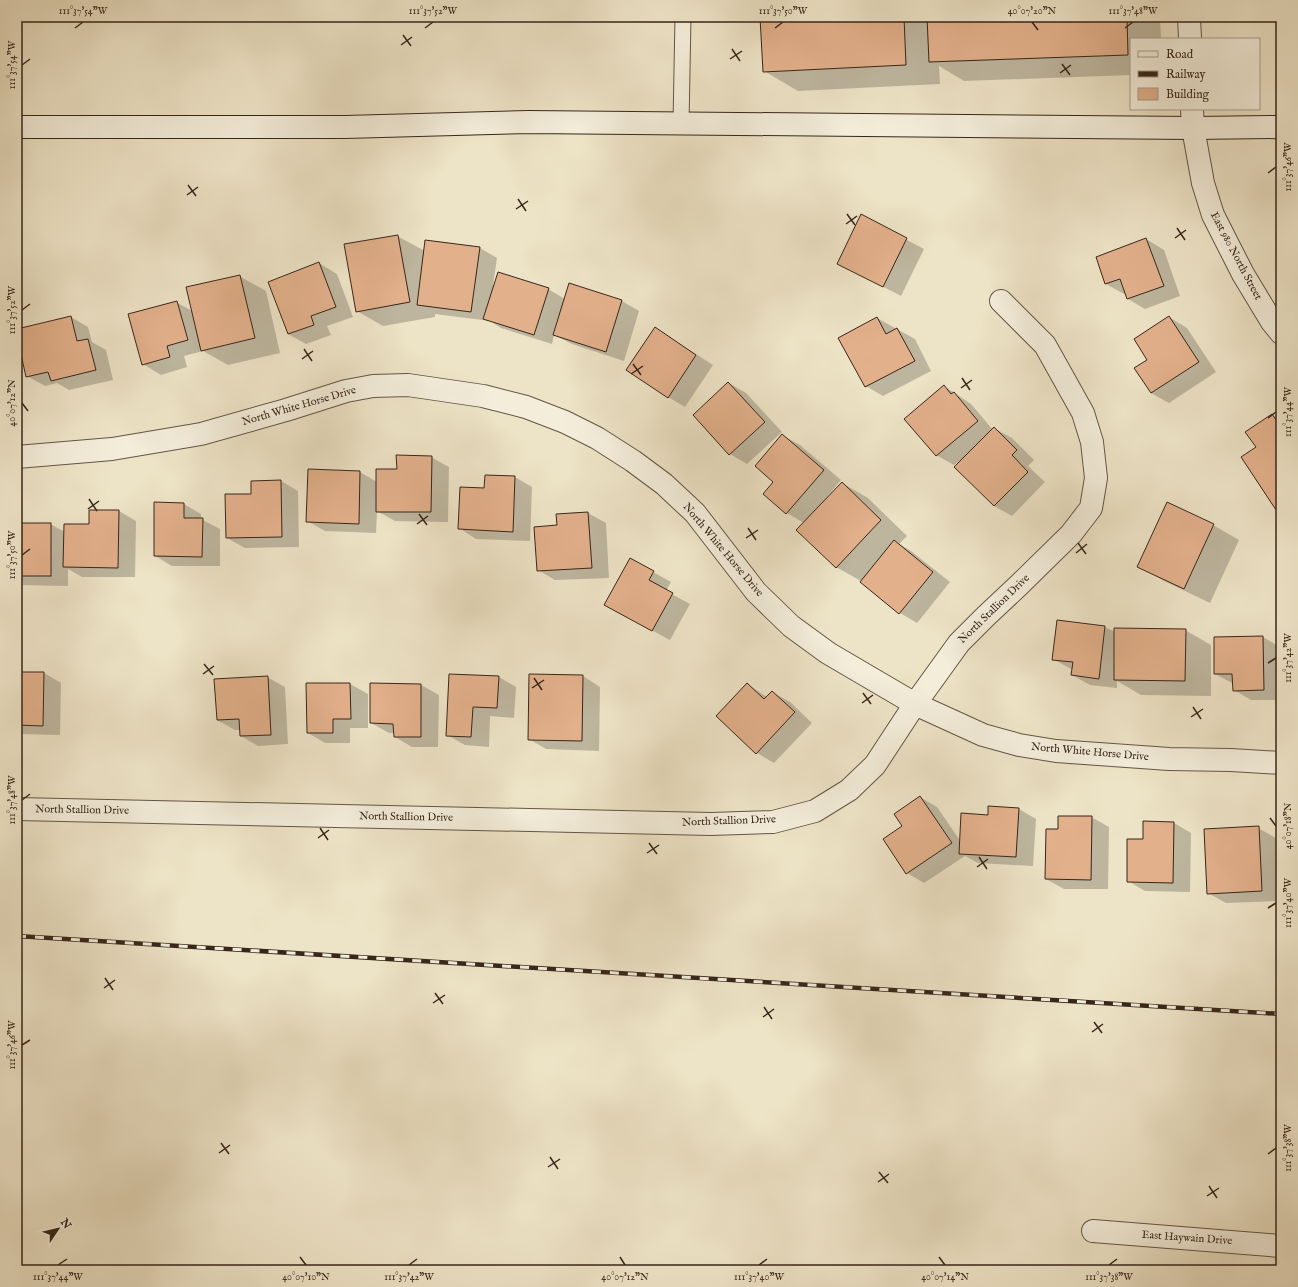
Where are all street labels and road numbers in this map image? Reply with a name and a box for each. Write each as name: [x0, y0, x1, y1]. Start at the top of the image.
street label: East 980 North Street: [1207, 210, 1265, 303]
street label: North White Horse Drive: [240, 383, 358, 429]
street label: North White Horse Drive: [680, 500, 766, 600]
street label: North Stallion Drive: [955, 571, 1033, 647]
street label: North White Horse Drive: [1030, 740, 1150, 764]
street label: North Stallion Drive: [35, 802, 129, 818]
street label: North Stallion Drive: [359, 809, 453, 825]
street label: North Stallion Drive: [682, 812, 776, 830]
street label: East Haywain Drive: [1141, 1228, 1233, 1248]

